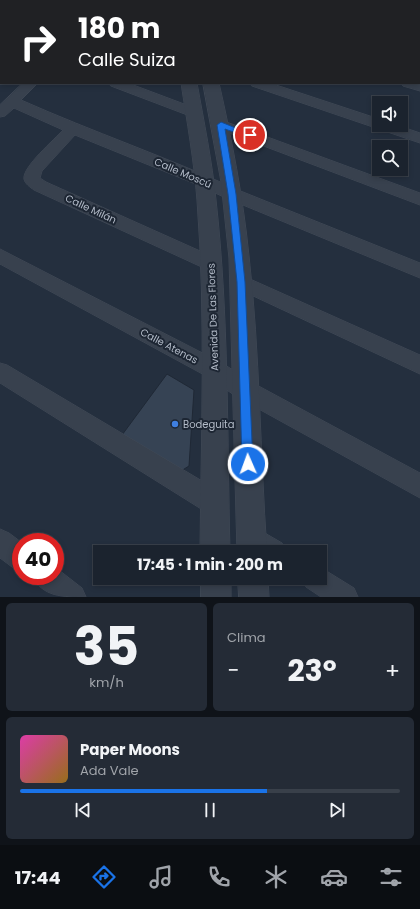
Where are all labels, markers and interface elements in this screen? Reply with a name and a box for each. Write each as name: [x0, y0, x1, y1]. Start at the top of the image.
text: 180 m: [78, 9, 161, 48]
icon: right: [12, 16, 64, 68]
text: Calle Suiza: [78, 47, 176, 72]
map controls: [372, 96, 408, 176]
button: sound: [372, 96, 408, 132]
pin: [233, 118, 267, 152]
icon: arrive: [239, 124, 261, 146]
button: search: [372, 140, 408, 176]
street label: Calle Moscú: [152, 154, 214, 192]
street label: Calle Milán: [63, 191, 119, 227]
street label: Avenida De Las Flores: [204, 263, 222, 371]
street label: Calle Atenas: [138, 325, 200, 367]
place label: Bodeguita: [183, 417, 235, 432]
marker: Bodeguita: [170, 419, 180, 429]
position arrow: [227, 443, 269, 485]
speed limit sign: 40: [12, 533, 64, 585]
text: 17:45 · 1 min · 200 m: [137, 554, 283, 575]
text: 35: [74, 610, 139, 683]
text: Clima: [227, 628, 266, 647]
text: 23°: [287, 649, 337, 692]
text: −: [227, 655, 239, 686]
text: +: [385, 655, 400, 686]
text: km/h: [89, 673, 124, 692]
text: Paper Moons: [80, 739, 180, 760]
text: Ada Vale: [80, 761, 139, 780]
icon: previous: [72, 799, 94, 821]
icon: pause: [199, 799, 221, 821]
icon: next: [326, 799, 348, 821]
icon: directions: [90, 863, 118, 891]
icon: music: [147, 863, 175, 891]
icon: phone: [205, 863, 233, 891]
icon: climate: [262, 863, 290, 891]
icon: car: [320, 863, 348, 891]
icon: filters: [377, 863, 405, 891]
text: 17:44: [15, 865, 61, 890]

